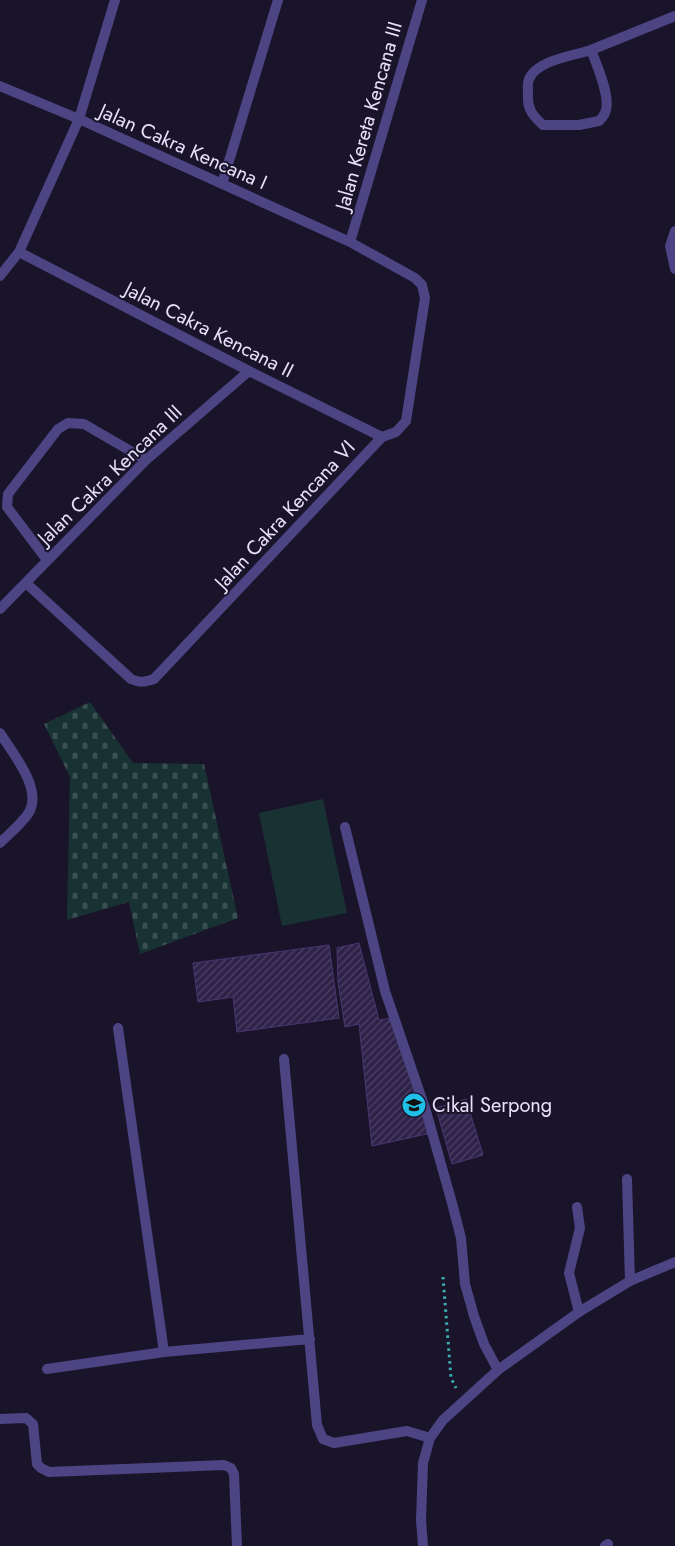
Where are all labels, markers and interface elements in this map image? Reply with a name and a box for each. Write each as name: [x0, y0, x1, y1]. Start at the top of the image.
street label: Jalan Kereta Kencana III: [327, 18, 410, 217]
street label: Jalan Cakra Kencana I: [91, 96, 272, 197]
street label: Jalan Cakra Kencana II: [117, 273, 299, 385]
street label: Jalan Cakra Kencana III: [29, 398, 189, 554]
street label: Jalan Cakra Kencana VI: [206, 434, 362, 598]
place label: Cikal Serpong: [432, 1091, 552, 1120]
school or university icon: Cikal Serpong: [401, 1092, 427, 1118]

